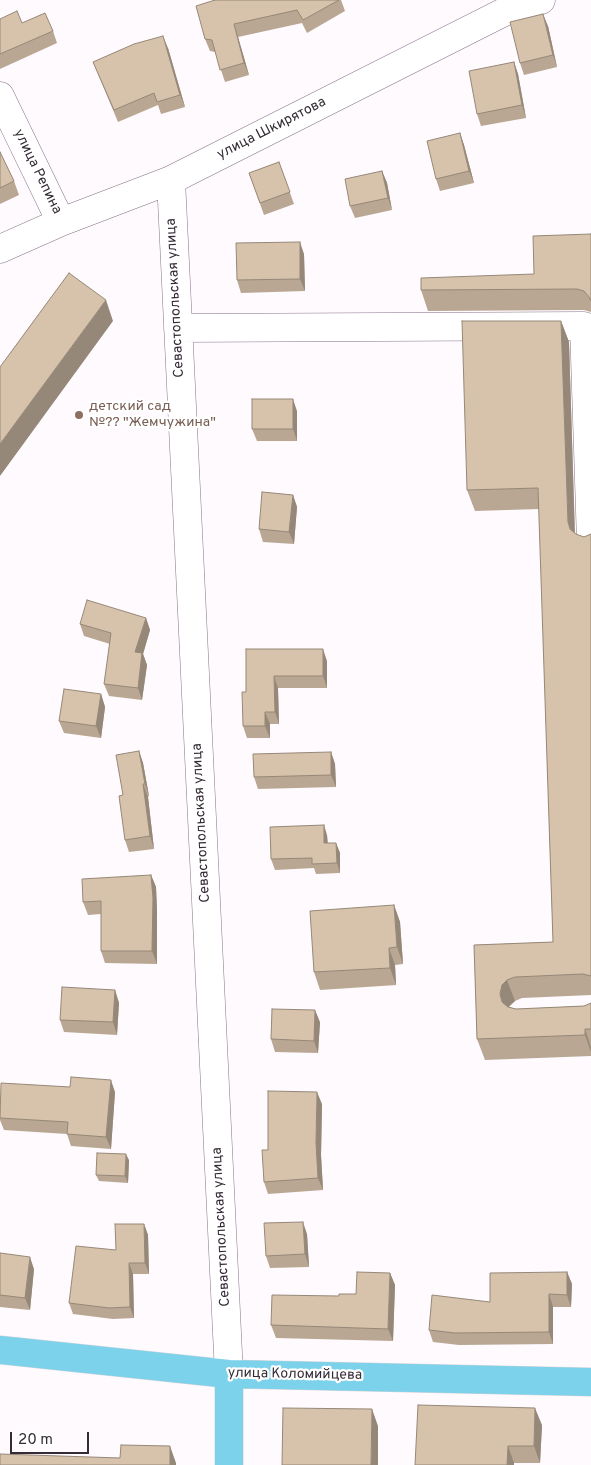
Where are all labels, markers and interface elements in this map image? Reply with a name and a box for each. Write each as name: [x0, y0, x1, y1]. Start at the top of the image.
street label: улица Шкирятова: [215, 94, 329, 164]
street label: улица Репина: [9, 127, 65, 217]
street label: Севастопольская улица: [163, 218, 189, 378]
place label: детский сад №?? "Жемчужина": [89, 399, 216, 432]
marker: детский сад №?? "Жемчужина": [73, 409, 85, 421]
street label: Севастопольская улица: [189, 743, 215, 903]
street label: Севастопольская улица: [209, 1147, 235, 1307]
street label: улица Коломийцева: [228, 1365, 362, 1385]
scale bar: [12, 1422, 91, 1454]
text: 20 m: [18, 1431, 53, 1450]

